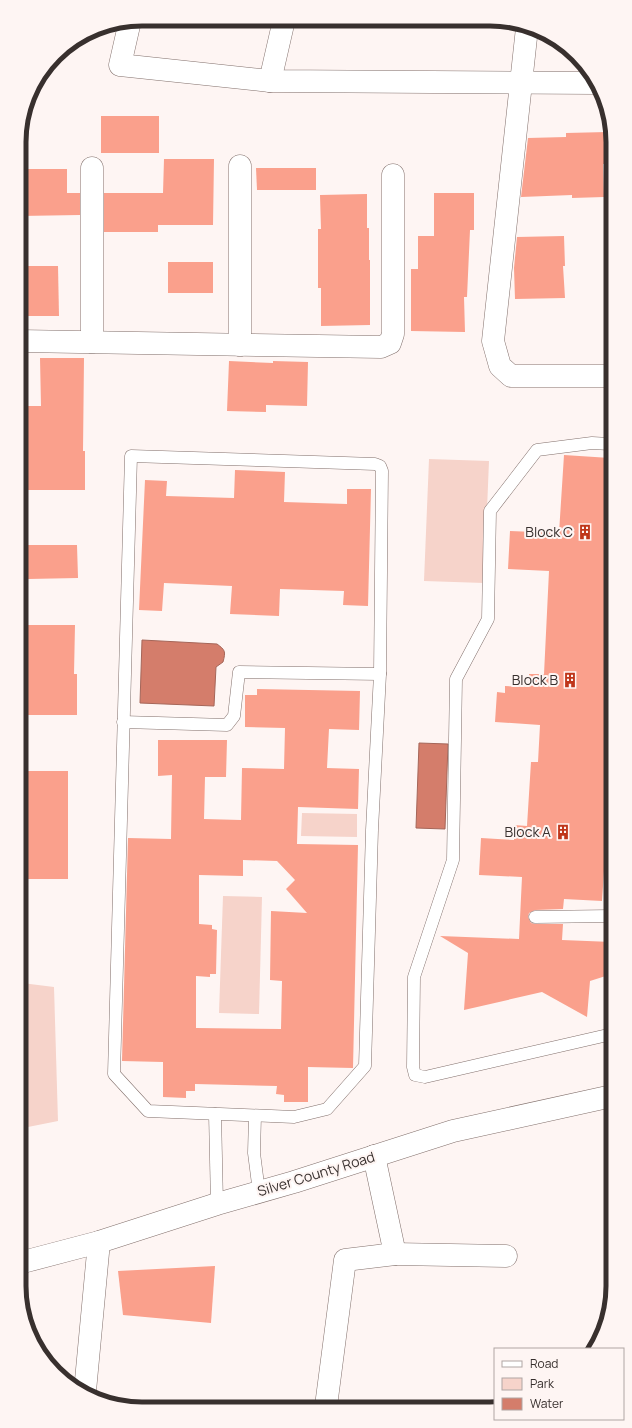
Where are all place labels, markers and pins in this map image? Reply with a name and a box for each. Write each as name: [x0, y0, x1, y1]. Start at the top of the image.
place label: Block C: [525, 522, 573, 541]
building icon: Block C: [576, 523, 594, 541]
place label: Block B: [512, 670, 558, 689]
building icon: Block B: [561, 671, 579, 689]
place label: Block A: [505, 822, 551, 841]
building icon: Block A: [554, 823, 572, 841]

